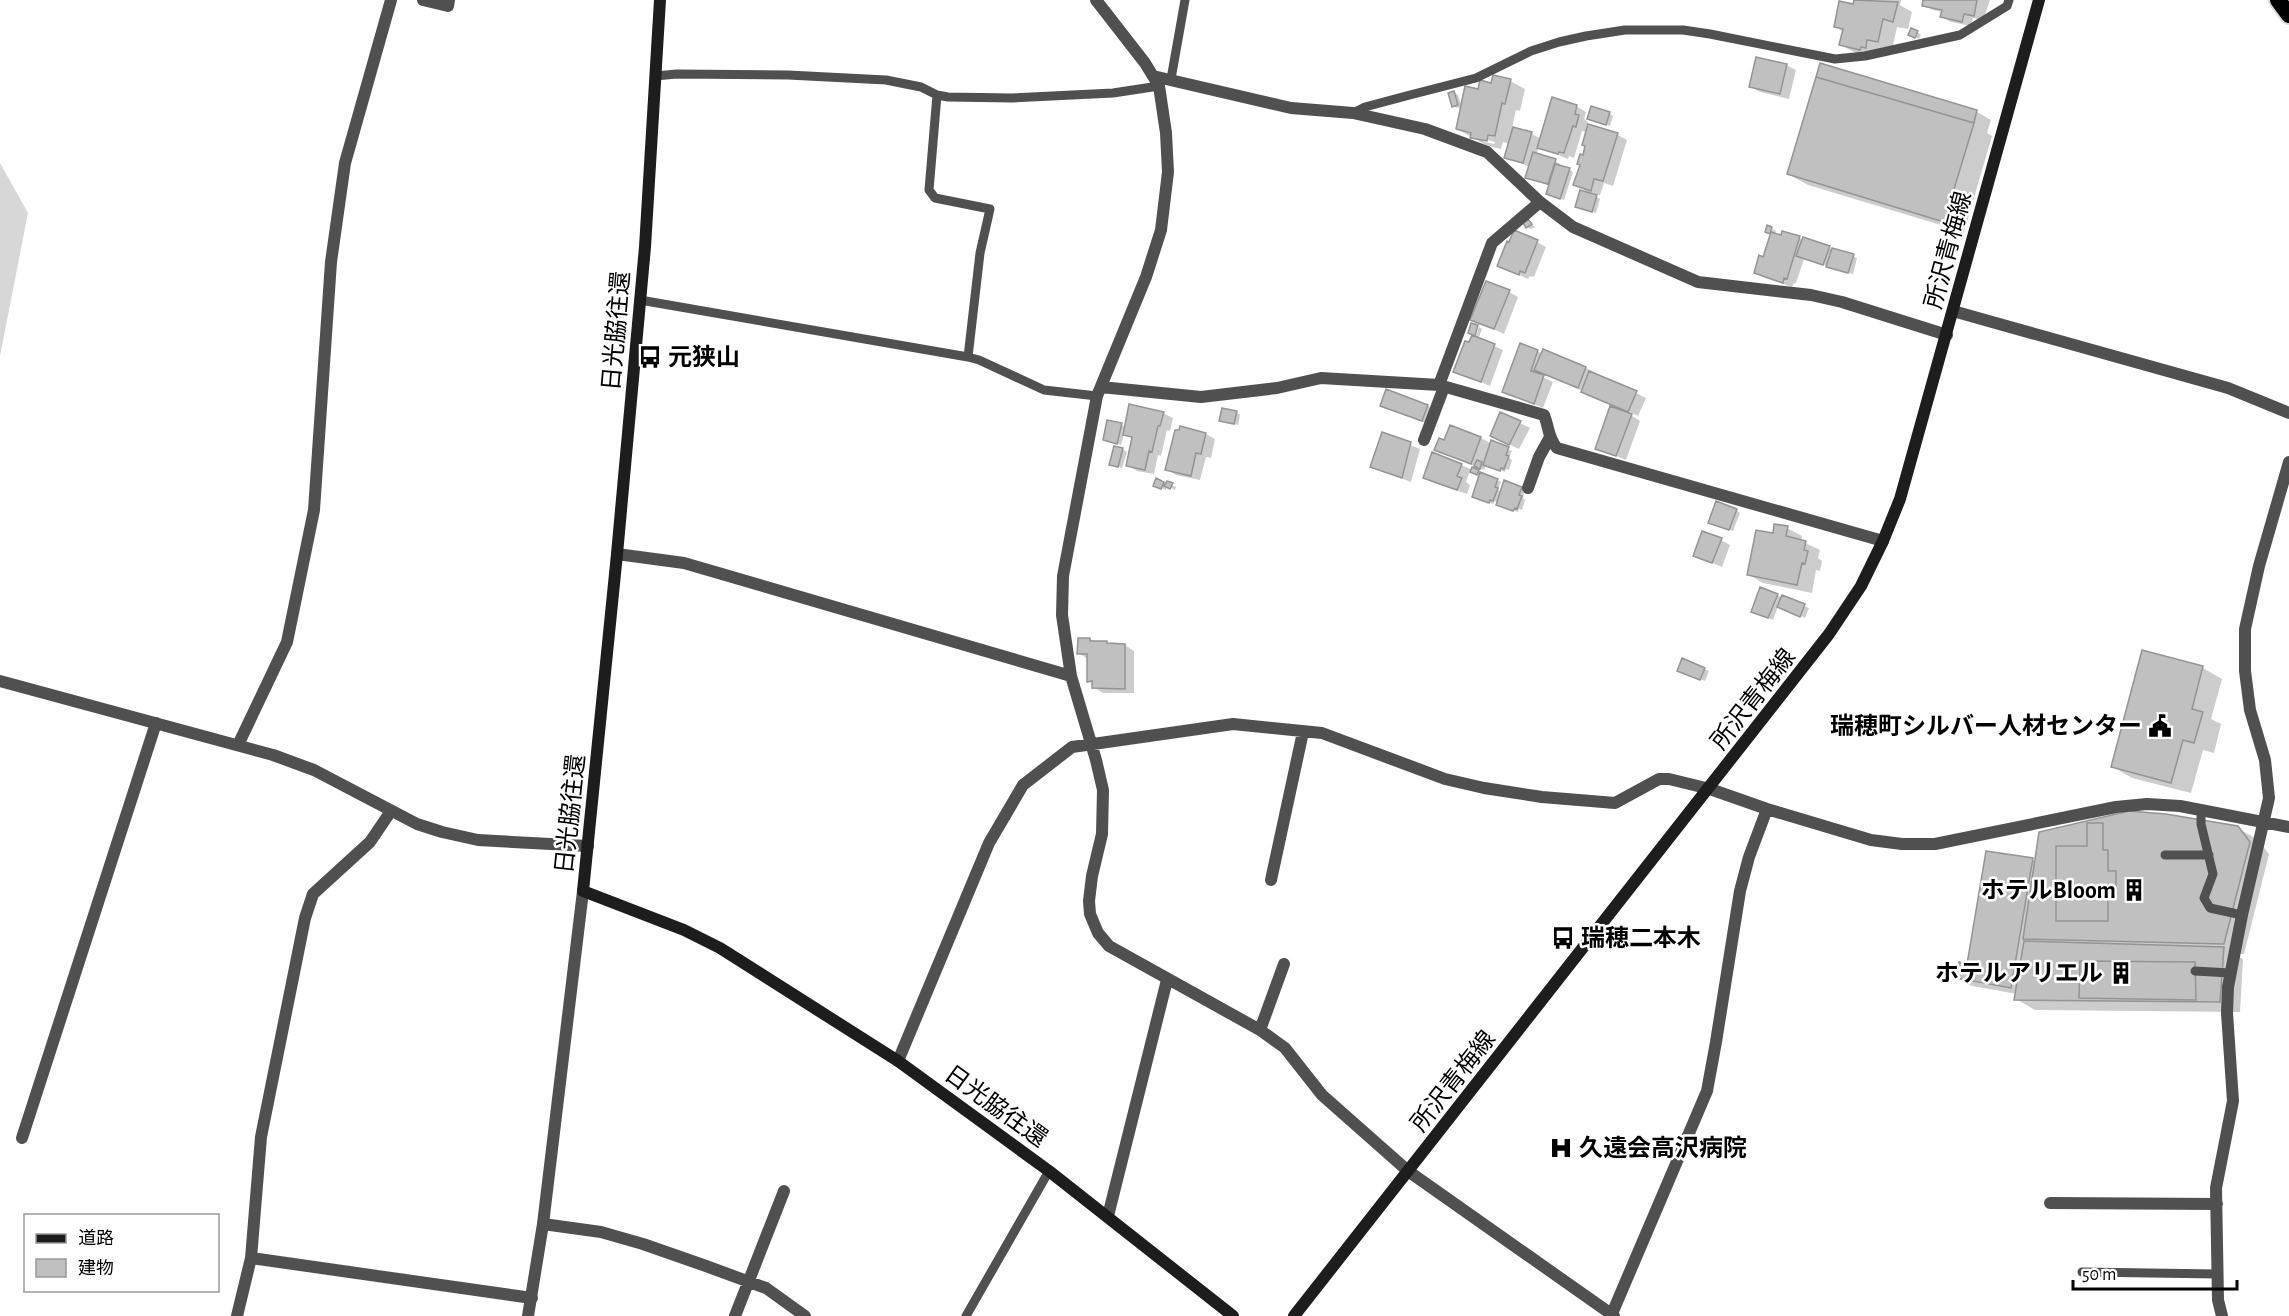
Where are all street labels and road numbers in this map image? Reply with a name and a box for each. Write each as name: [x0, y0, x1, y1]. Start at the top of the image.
street label: 所沢青梅線: [1920, 189, 1976, 311]
street label: 日光脇往還: [598, 270, 634, 392]
street label: 所沢青梅線: [1706, 644, 1800, 754]
street label: 日光脇往還: [551, 753, 589, 875]
street label: 所沢青梅線: [1406, 1026, 1500, 1136]
street label: 日光脇往還: [940, 1060, 1052, 1152]

